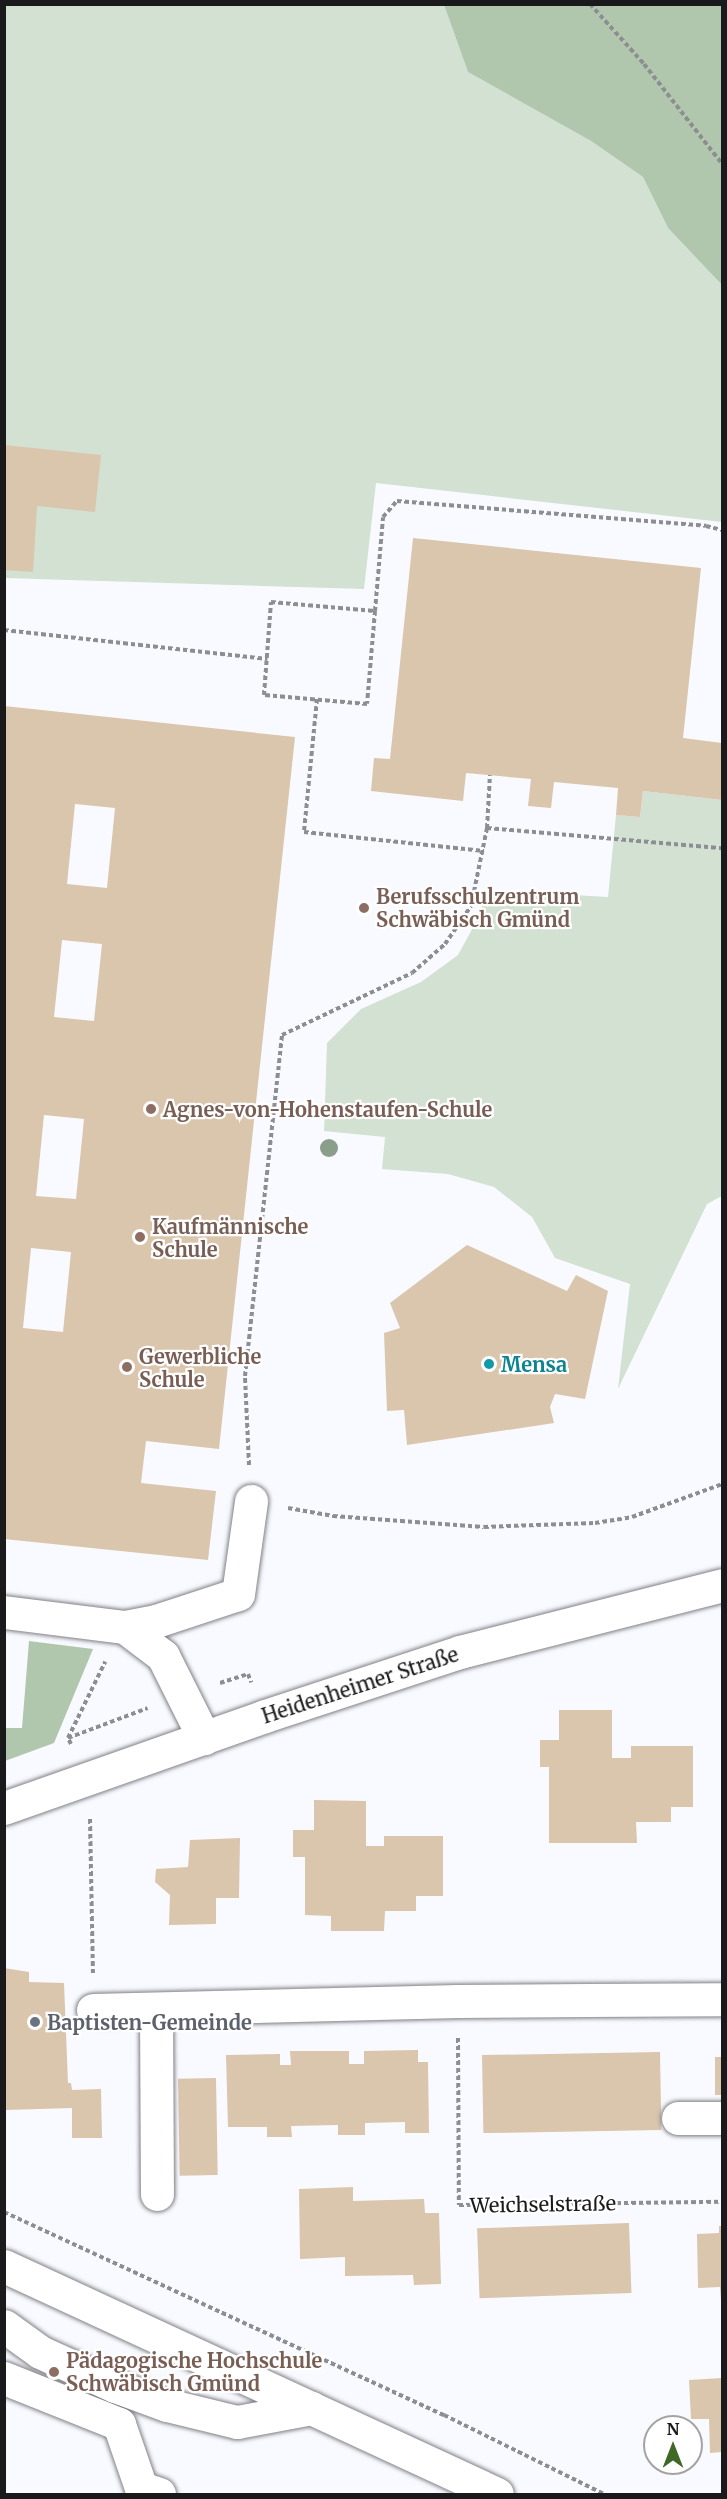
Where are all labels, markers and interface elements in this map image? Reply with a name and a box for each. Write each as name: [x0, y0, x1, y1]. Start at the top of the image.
place label: Berufsschulzentrum Schwäbisch Gmünd: [376, 885, 579, 932]
marker: Berufsschulzentrum Schwäbisch Gmünd: [357, 901, 371, 915]
place label: Agnes-von-Hohenstaufen-Schule: [163, 1097, 492, 1121]
marker: Agnes-von-Hohenstaufen-Schule: [144, 1102, 158, 1116]
place label: Kaufmännische Schule: [152, 1214, 308, 1261]
marker: Kaufmännische Schule: [133, 1230, 147, 1244]
place label: Gewerbliche Schule: [139, 1344, 261, 1391]
place label: Mensa: [501, 1352, 567, 1376]
marker: Mensa: [482, 1357, 496, 1371]
marker: Gewerbliche Schule: [120, 1360, 134, 1374]
street label: Heidenheimer Straße: [259, 1642, 461, 1728]
place label: Baptisten-Gemeinde: [47, 2010, 252, 2034]
marker: Baptisten-Gemeinde: [28, 2015, 42, 2029]
street label: Weichselstraße: [470, 2191, 616, 2217]
place label: Pädagogische Hochschule Schwäbisch Gmünd: [66, 2348, 322, 2395]
marker: Pädagogische Hochschule Schwäbisch Gmünd: [47, 2365, 61, 2379]
north arrow: [643, 2415, 703, 2475]
text: N: [667, 2419, 679, 2439]

